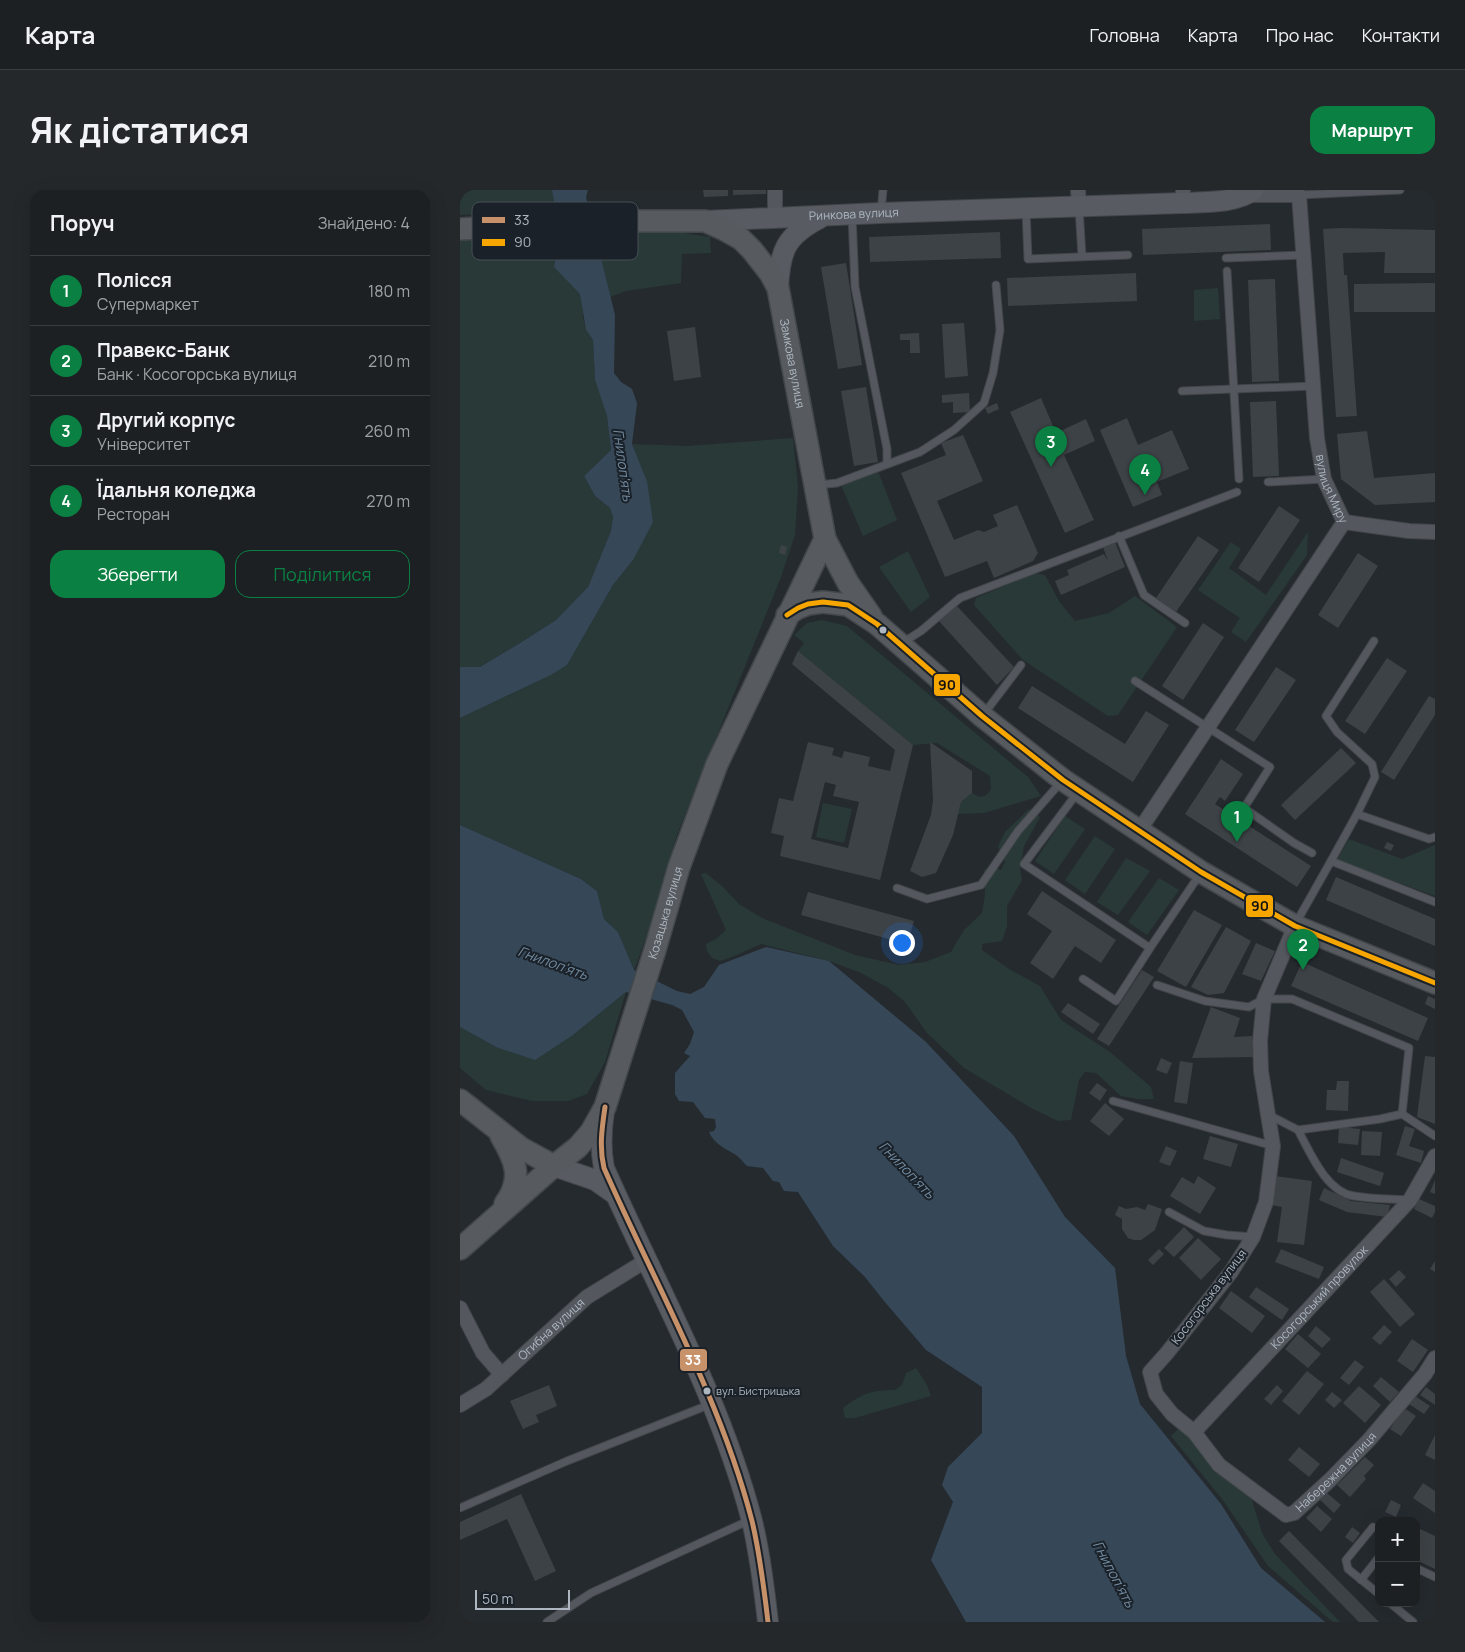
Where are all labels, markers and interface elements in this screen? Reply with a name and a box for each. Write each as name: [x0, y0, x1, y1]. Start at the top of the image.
text: Карта: [25, 18, 95, 51]
text: Головна: [1090, 23, 1160, 47]
text: Карта: [1188, 23, 1238, 47]
text: Про нас: [1266, 23, 1334, 47]
text: Контакти: [1362, 23, 1440, 47]
text: Як дістатися: [30, 106, 249, 154]
button: Маршрут: [1310, 106, 1435, 154]
legend: [472, 202, 638, 260]
street label: Ринкова вулиця: [808, 203, 899, 224]
text: Поруч: [50, 209, 115, 237]
text: 33: [514, 210, 529, 229]
text: Знайдено: 4: [318, 212, 410, 234]
text: 90: [514, 232, 531, 251]
text: Полісся: [97, 267, 172, 293]
text: 1: [62, 280, 70, 302]
text: 180 m: [368, 280, 410, 302]
text: Супермаркет: [97, 293, 199, 315]
street label: Замкова вулиця: [776, 317, 809, 410]
text: Правекс-Банк: [97, 337, 230, 363]
text: 2: [61, 350, 71, 372]
text: 210 m: [368, 350, 410, 372]
text: Банк · Косогорська вулиця: [97, 363, 297, 385]
text: Другий корпус: [97, 407, 235, 433]
text: 3: [61, 420, 71, 442]
text: 260 m: [364, 420, 410, 442]
pin: 3: [1035, 426, 1067, 467]
water label: Гнилоп'ять: [609, 428, 638, 503]
text: Університет: [97, 433, 191, 455]
street label: вулиця Миру: [1312, 453, 1353, 527]
pin: 4: [1129, 454, 1161, 495]
text: Їдальня коледжа: [97, 477, 256, 503]
text: 4: [61, 490, 71, 512]
text: 270 m: [366, 490, 410, 512]
text: Ресторан: [97, 503, 170, 525]
button: Зберегти: [50, 550, 225, 598]
button: Поділитися: [235, 550, 410, 598]
unlabelled marker: [878, 625, 888, 635]
line badge: 90: [933, 673, 961, 697]
text: 90: [938, 675, 956, 694]
pin: 1: [1221, 801, 1253, 842]
street label: Козацька вулиця: [644, 864, 687, 961]
line badge: 90: [1245, 894, 1274, 918]
text: 90: [1251, 896, 1269, 915]
pin: 2: [1287, 929, 1319, 970]
your location: [889, 930, 915, 956]
water label: Гнилоп'ять: [516, 941, 591, 984]
water label: Гнилоп'ять: [875, 1137, 940, 1203]
street label: Косогорський провулок: [1267, 1241, 1372, 1352]
street label: Косогорська вулиця: [1167, 1246, 1250, 1348]
street label: Огибна вулиця: [514, 1294, 588, 1364]
line badge: 33: [679, 1348, 708, 1372]
text: 33: [685, 1350, 701, 1369]
place label: вул. Бистрицька: [716, 1383, 800, 1398]
marker: вул. Бистрицька: [702, 1386, 712, 1396]
street label: Набережна вулиця: [1291, 1428, 1380, 1516]
map controls: [1375, 1517, 1420, 1607]
button: +: [1375, 1517, 1420, 1562]
water label: Гнилоп'ять: [1089, 1537, 1140, 1611]
button: −: [1375, 1562, 1420, 1607]
scale bar: [475, 1587, 570, 1610]
text: 50 m: [482, 1589, 513, 1608]

